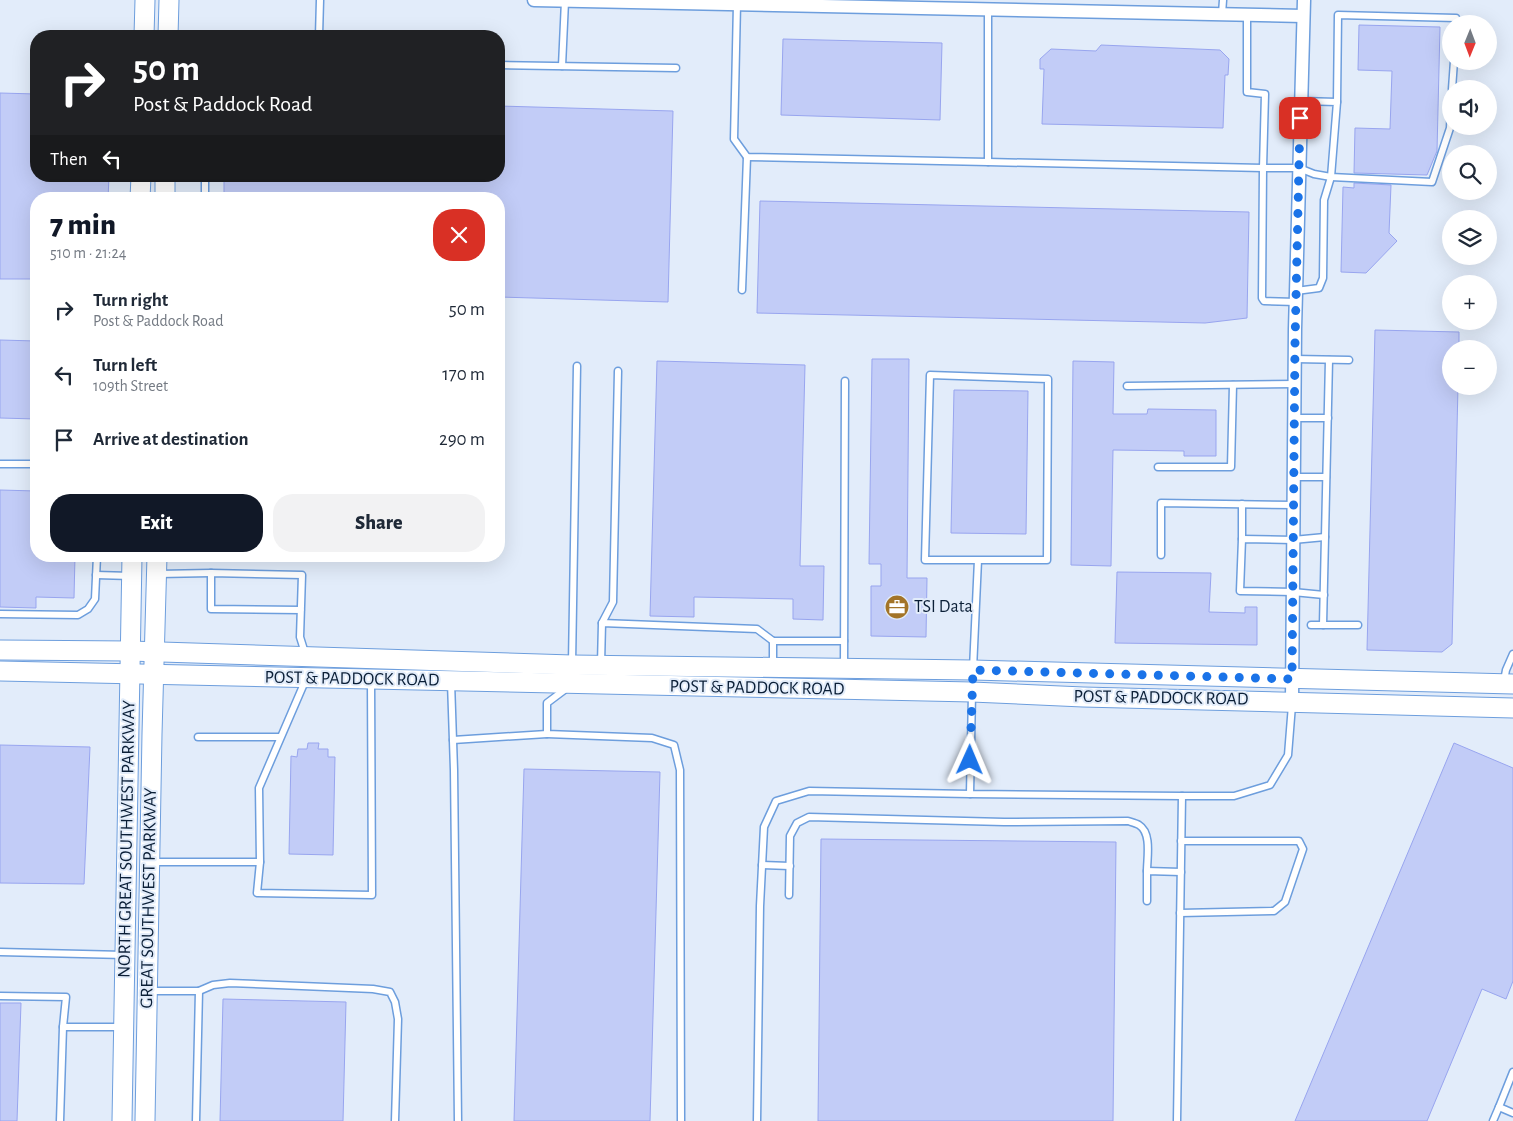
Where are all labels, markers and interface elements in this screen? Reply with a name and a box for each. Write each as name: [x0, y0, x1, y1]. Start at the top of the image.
north arrow: [1442, 15, 1498, 70]
map controls: [1442, 15, 1497, 395]
icon: right: [50, 50, 115, 115]
text: 50 m: [133, 52, 200, 87]
button: sound: [1442, 80, 1497, 135]
text: Post & Paddock Road: [133, 93, 313, 115]
pin: [1279, 97, 1321, 139]
icon: arrive: [1286, 104, 1314, 132]
icon: left: [98, 145, 126, 173]
button: search: [1442, 145, 1497, 200]
text: Then: [50, 150, 88, 169]
button: close: [433, 209, 485, 261]
text: 7 min: [50, 210, 116, 240]
button: layers: [1442, 210, 1497, 265]
text: 510 m · 21:24: [50, 245, 126, 261]
button: +: [1442, 275, 1497, 330]
text: Turn right: [93, 291, 168, 310]
icon: right: [50, 296, 78, 324]
text: 50 m: [449, 300, 485, 319]
text: Post & Paddock Road: [93, 313, 224, 329]
button: −: [1442, 340, 1497, 395]
text: Turn left: [93, 356, 157, 375]
icon: left: [50, 361, 78, 389]
text: 170 m: [442, 365, 485, 384]
text: 109th Street: [93, 378, 168, 394]
icon: arrive: [50, 426, 78, 454]
text: Arrive at destination: [93, 430, 249, 449]
text: 290 m: [439, 430, 485, 449]
button: Exit: [50, 494, 263, 552]
button: Share: [273, 494, 485, 552]
office icon: TSI Data: [884, 594, 910, 620]
place label: TSI Data: [914, 598, 973, 616]
street label: POST & PADDOCK ROAD: [264, 668, 440, 690]
street label: POST & PADDOCK ROAD: [669, 677, 845, 699]
street label: POST & PADDOCK ROAD: [1073, 687, 1249, 709]
street label: NORTH GREAT SOUTHWEST PARKWAY: [116, 700, 138, 978]
position arrow: [943, 733, 995, 785]
street label: GREAT SOUTHWEST PARKWAY: [138, 787, 160, 1009]

